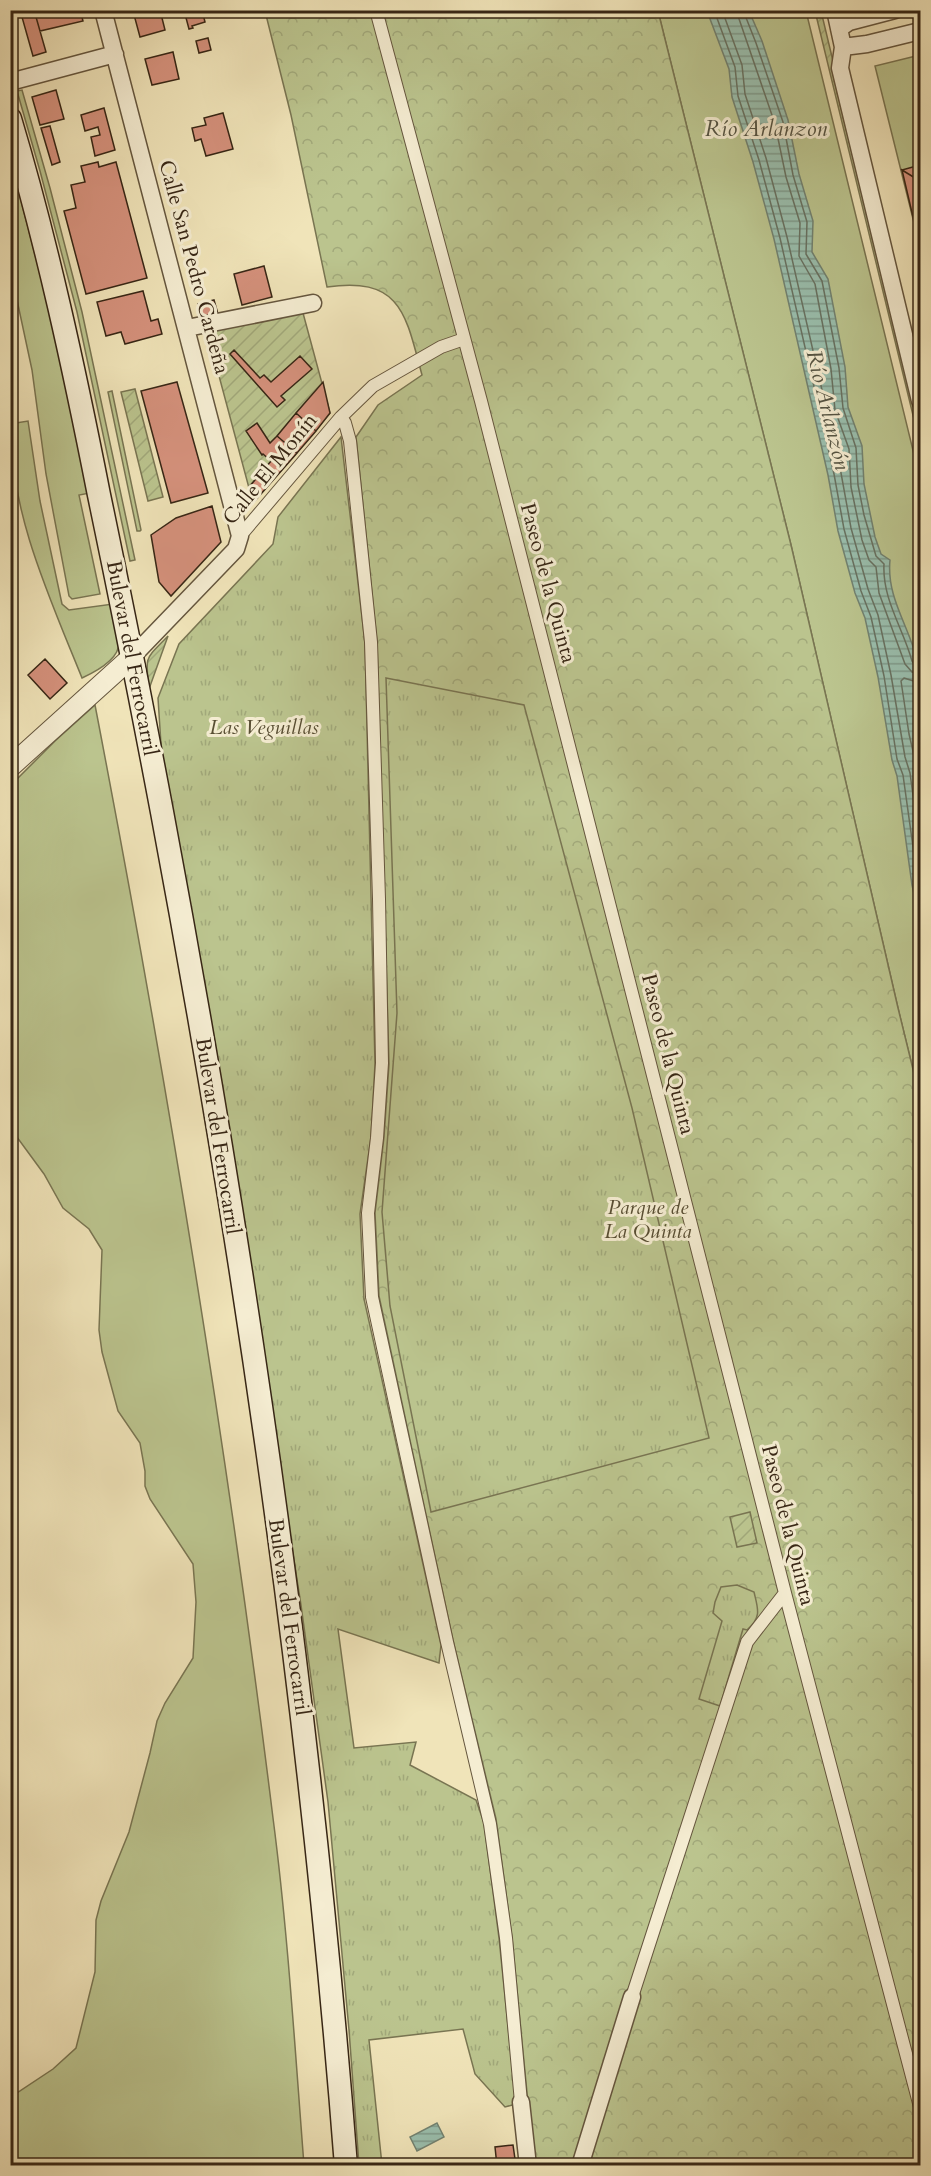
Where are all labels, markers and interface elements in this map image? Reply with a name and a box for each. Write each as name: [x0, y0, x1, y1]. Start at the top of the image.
water label: Río Arlanzon: [705, 114, 827, 144]
street label: Calle San Pedro Cardeña: [151, 157, 237, 377]
water label: Río Arlanzón: [799, 347, 857, 473]
street label: Calle El Monín: [216, 407, 324, 531]
street label: Paseo de la Quinta: [513, 500, 583, 666]
street label: Bulevar del Ferrocarril: [99, 558, 165, 758]
park label: Las Veguillas: [209, 713, 319, 742]
street label: Paseo de la Quinta: [634, 971, 702, 1137]
street label: Bulevar del Ferrocarril: [188, 1036, 248, 1236]
park label: Parque de La Quinta: [604, 1193, 692, 1246]
street label: Paseo de la Quinta: [754, 1442, 822, 1608]
street label: Bulevar del Ferrocarril: [261, 1517, 317, 1717]

